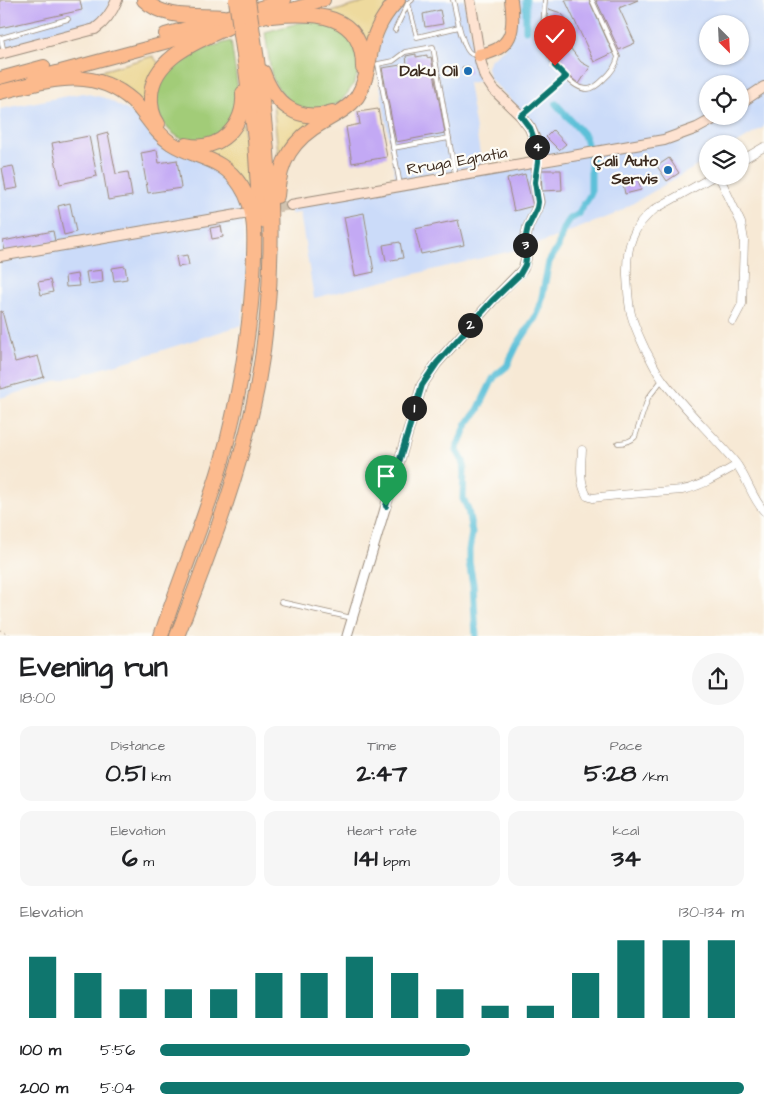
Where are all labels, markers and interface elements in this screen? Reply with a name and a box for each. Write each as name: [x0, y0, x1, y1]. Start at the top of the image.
pin: [534, 15, 576, 66]
north arrow: [699, 15, 749, 65]
map controls: [699, 15, 749, 185]
icon: check: [541, 22, 569, 50]
place label: Daku Oil: [399, 60, 458, 82]
marker: Daku Oil: [462, 65, 474, 77]
button: locate: [699, 75, 749, 125]
pin: 4: [524, 134, 550, 160]
button: layers: [699, 135, 749, 185]
text: 4: [533, 137, 542, 157]
street label: Rruga Egnatia: [405, 141, 509, 182]
place label: Çali Auto Servis: [593, 150, 659, 190]
marker: Çali Auto Servis: [662, 164, 674, 176]
pin: 3: [512, 232, 538, 258]
text: 3: [522, 235, 529, 255]
pin: 2: [458, 312, 482, 338]
text: 2: [466, 315, 475, 335]
pin: 1: [402, 396, 426, 420]
text: 1: [414, 398, 415, 418]
pin: [365, 455, 407, 506]
icon: arrive: [372, 462, 400, 490]
text: Evening run: [20, 648, 168, 687]
button: share: [692, 653, 744, 705]
text: 18:00: [20, 687, 55, 709]
text: Distance: [111, 736, 165, 756]
text: Time: [367, 736, 397, 756]
text: Pace: [610, 736, 642, 756]
text: 0.51: [105, 756, 146, 791]
text: 2:47: [357, 756, 407, 791]
text: 5:28: [584, 756, 636, 791]
text: km: [146, 767, 171, 787]
text: /km: [636, 767, 668, 787]
text: Elevation: [110, 821, 166, 841]
text: Heart rate: [347, 821, 417, 841]
text: kcal: [613, 821, 639, 841]
text: 6: [122, 841, 138, 876]
text: 141: [354, 841, 378, 876]
text: 34: [611, 841, 641, 876]
text: m: [138, 852, 154, 872]
text: bpm: [378, 852, 410, 872]
text: Elevation: [20, 901, 83, 923]
text: 130–134 m: [679, 901, 744, 923]
text: 100 m: [20, 1039, 61, 1061]
text: 5:56: [100, 1039, 135, 1061]
text: 200 m: [20, 1077, 68, 1099]
text: 5:04: [100, 1077, 135, 1099]

